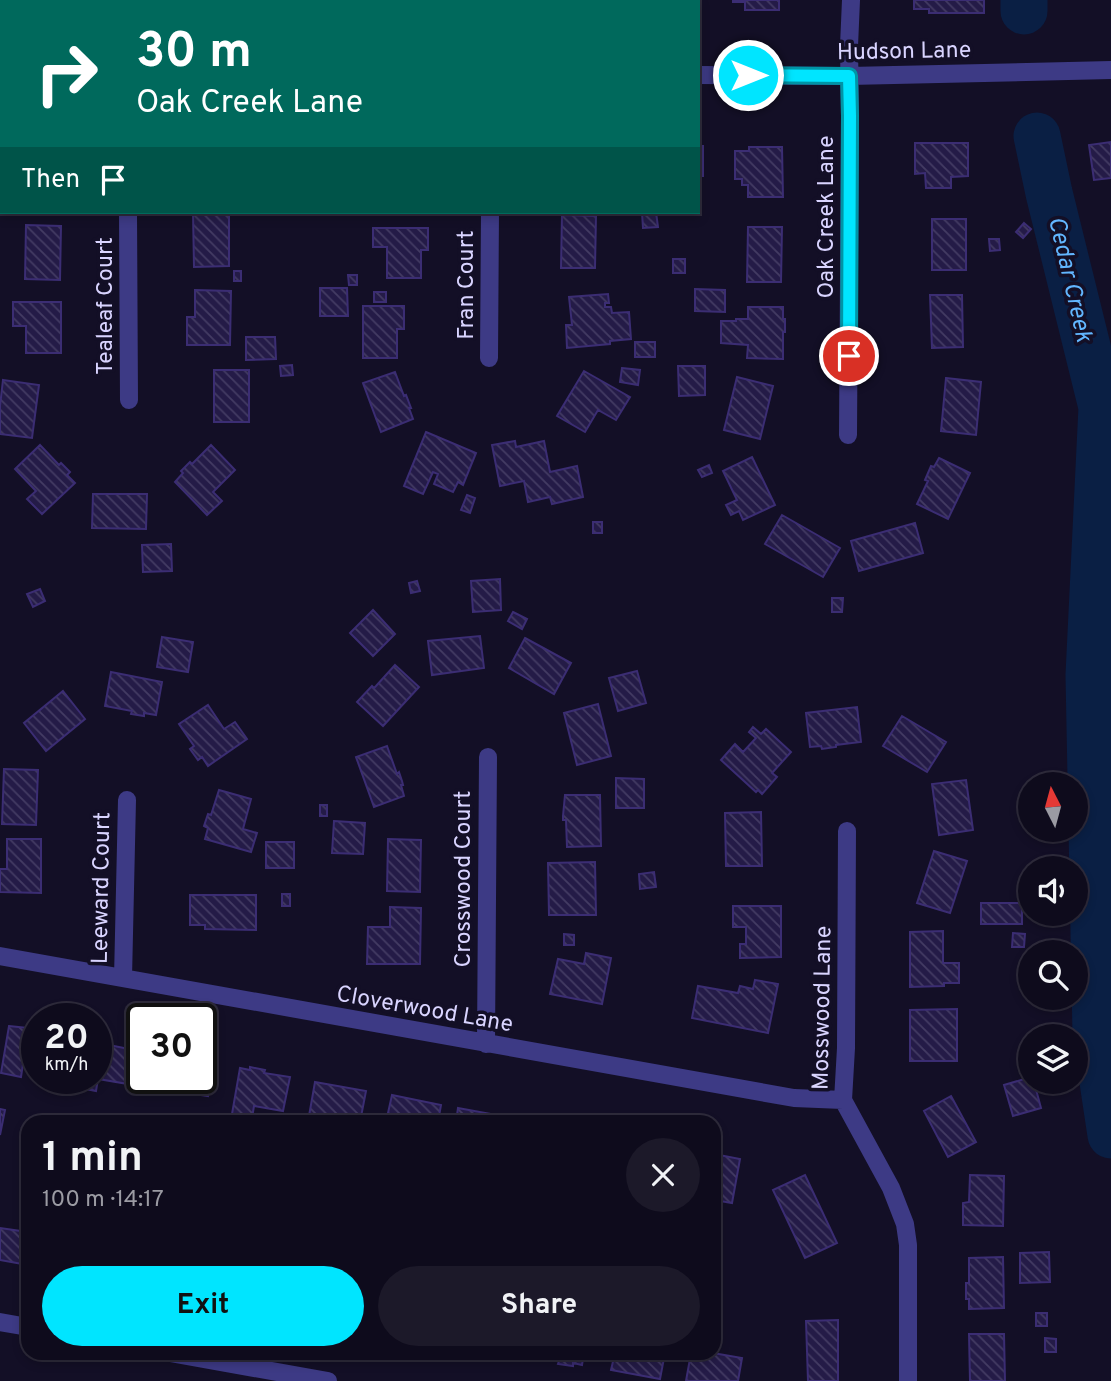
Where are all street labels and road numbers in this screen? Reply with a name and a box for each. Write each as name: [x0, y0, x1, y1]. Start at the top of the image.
street label: Hudson Lane: [837, 37, 971, 68]
street label: Oak Creek Lane: [813, 135, 842, 299]
street label: Fran Court: [453, 230, 482, 340]
street label: Tealeaf Court: [92, 237, 121, 375]
street label: Crosswood Court: [450, 790, 479, 968]
street label: Leeward Court: [87, 812, 118, 964]
street label: Mosswood Lane: [808, 926, 839, 1090]
street label: Cloverwood Lane: [334, 981, 515, 1040]

